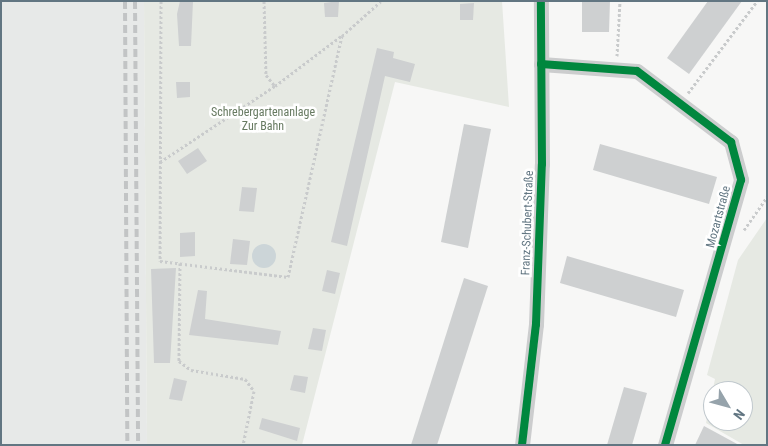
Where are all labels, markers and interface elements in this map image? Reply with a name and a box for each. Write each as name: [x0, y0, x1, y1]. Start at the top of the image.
park label: Schrebergartenanlage Zur Bahn: [211, 106, 315, 134]
street label: Franz-Schubert-Straße: [519, 170, 537, 276]
street label: Mozartstraße: [704, 184, 734, 250]
north arrow: [703, 381, 753, 431]
text: N: [730, 406, 748, 423]

